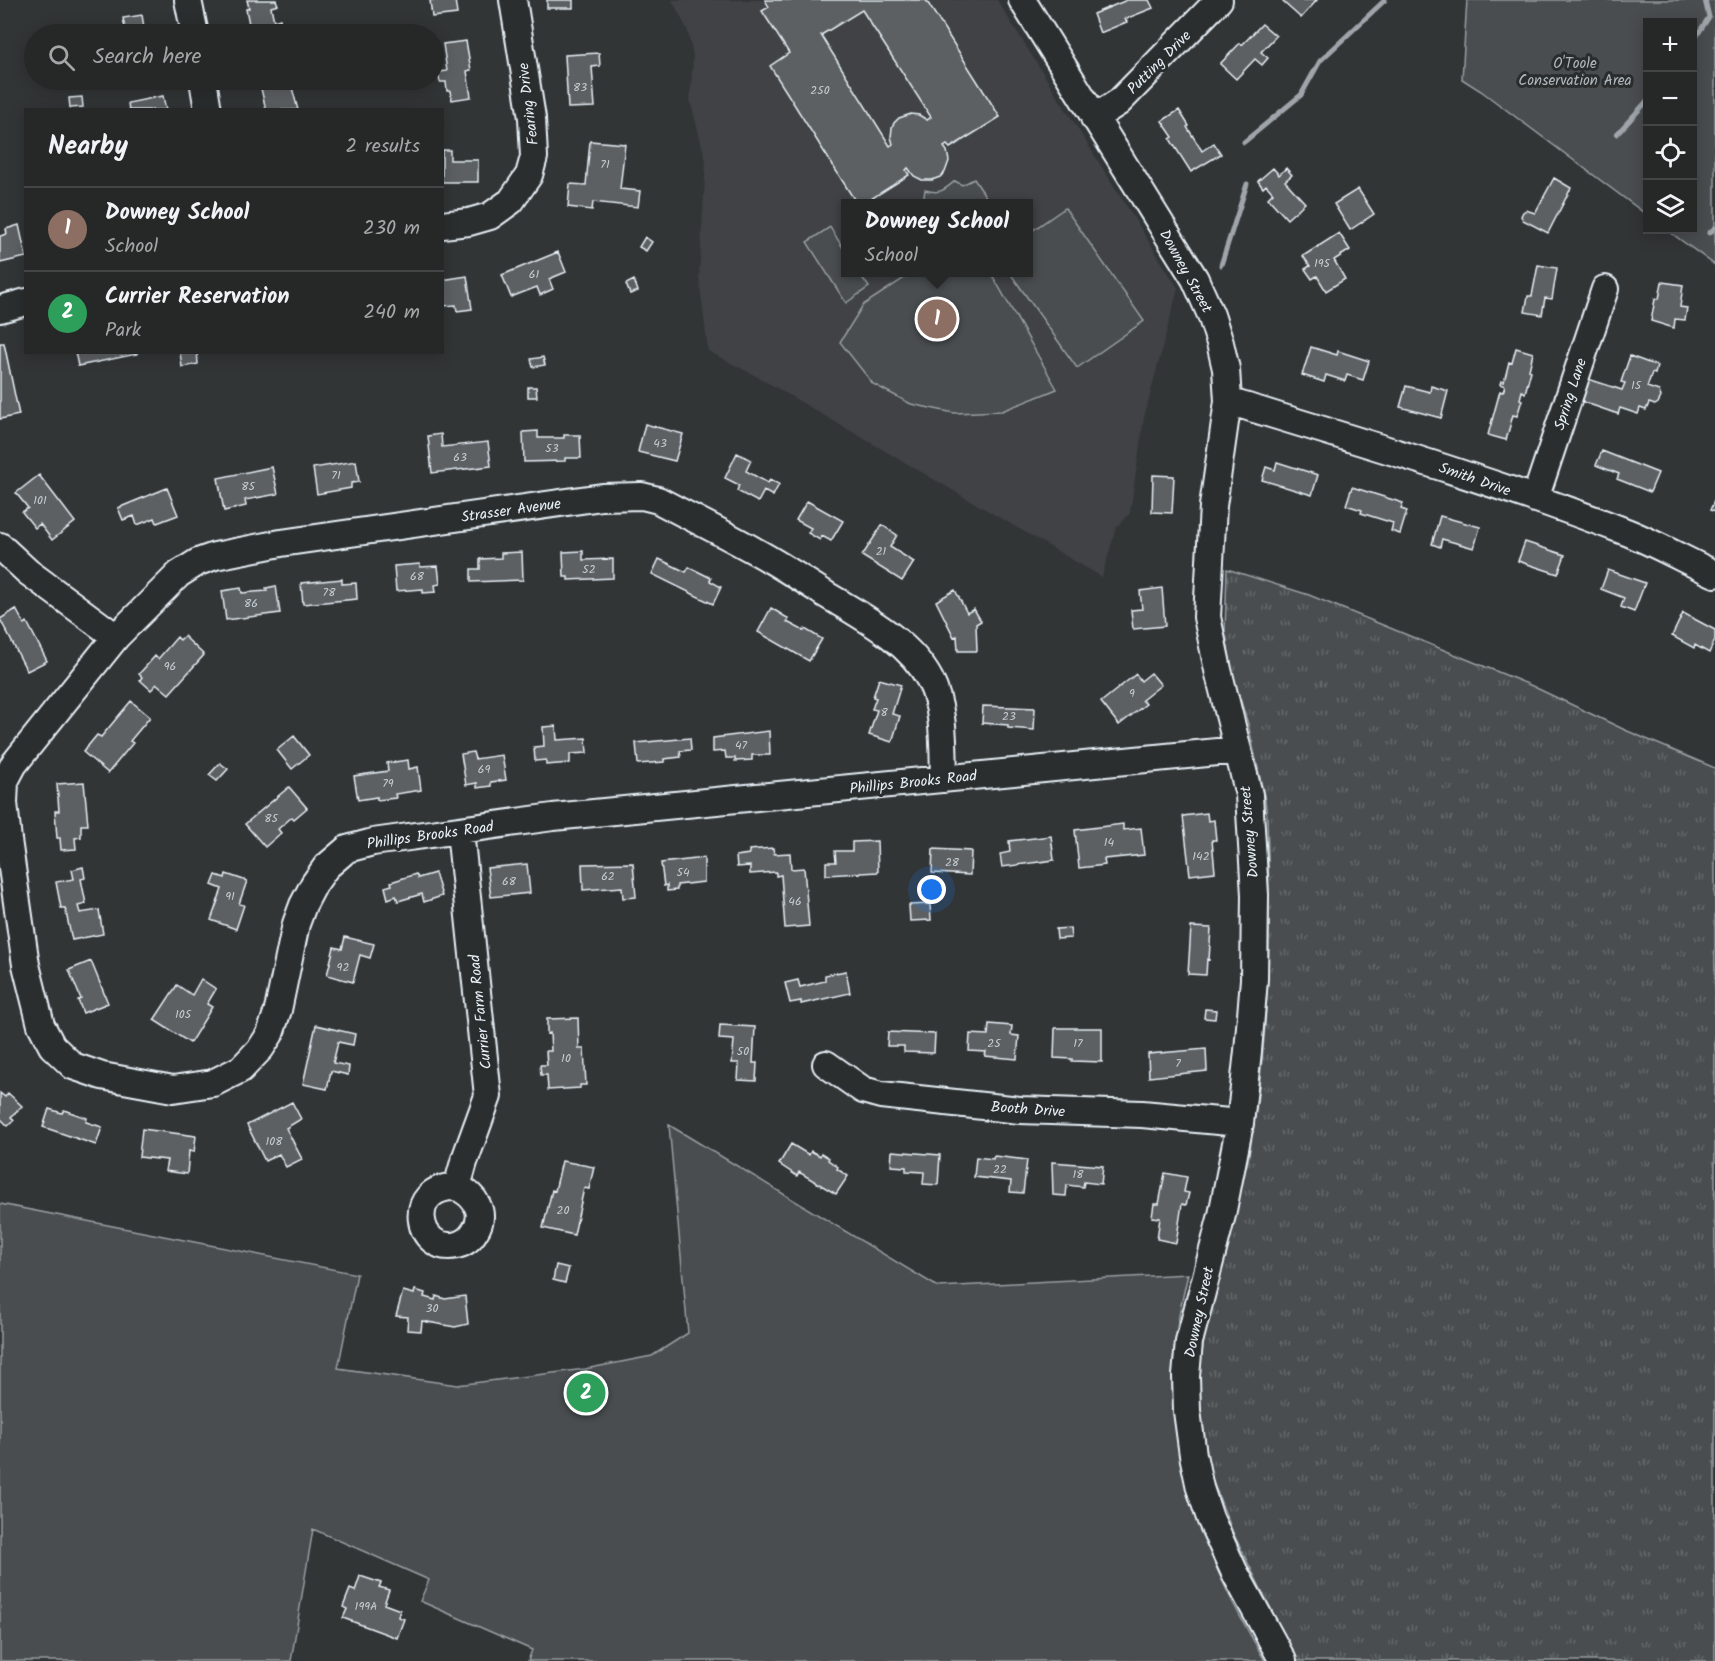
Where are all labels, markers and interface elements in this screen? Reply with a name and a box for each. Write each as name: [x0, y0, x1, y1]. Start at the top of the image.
map controls: [1643, 18, 1697, 234]
button: +: [1643, 18, 1697, 72]
search box: [24, 24, 444, 90]
street label: Putting Drive: [1122, 25, 1198, 101]
text: Search here: [93, 40, 201, 75]
icon: search: [45, 41, 78, 74]
park label: O'Toole Conservation Area: [1518, 52, 1632, 93]
street label: Fearing Drive: [512, 61, 546, 146]
button: −: [1643, 72, 1697, 126]
house number: 83: [573, 78, 587, 97]
house number: 250: [810, 81, 830, 100]
text: Nearby: [48, 126, 128, 168]
button: locate: [1643, 126, 1697, 180]
text: 2 results: [345, 131, 420, 163]
house number: 71: [600, 155, 610, 174]
button: layers: [1643, 180, 1697, 234]
text: Downey School: [105, 196, 249, 231]
popup: [841, 199, 1033, 277]
text: Downey School: [865, 205, 1009, 240]
text: 1: [64, 213, 71, 245]
text: 230 m: [363, 213, 420, 245]
street label: Downey Street: [1152, 225, 1218, 318]
text: School: [105, 231, 158, 263]
text: School: [865, 240, 918, 272]
house number: 195: [1314, 254, 1332, 273]
house number: 61: [529, 265, 539, 284]
text: Currier Reservation: [105, 280, 289, 315]
pin: 1: [918, 296, 956, 342]
text: 2: [62, 297, 73, 329]
text: 240 m: [363, 297, 420, 329]
text: Park: [105, 315, 141, 347]
street label: Spring Lane: [1548, 355, 1594, 434]
house number: 15: [1631, 376, 1643, 395]
house number: 43: [653, 434, 667, 453]
house number: 53: [545, 439, 559, 458]
house number: 63: [453, 448, 467, 467]
street label: Smith Drive: [1435, 456, 1514, 504]
house number: 71: [331, 466, 341, 485]
house number: 85: [241, 477, 256, 496]
house number: 101: [33, 491, 47, 510]
street label: Strasser Avenue: [460, 492, 563, 530]
house number: 21: [876, 542, 887, 561]
house number: 52: [582, 560, 596, 579]
house number: 68: [410, 567, 425, 586]
house number: 78: [323, 583, 336, 602]
house number: 86: [244, 594, 258, 613]
house number: 96: [164, 657, 176, 676]
house number: 9: [1129, 684, 1135, 703]
house number: 8: [880, 703, 888, 722]
house number: 23: [1002, 707, 1016, 726]
house number: 47: [735, 736, 748, 755]
house number: 69: [478, 760, 490, 779]
street label: Phillips Brooks Road: [848, 764, 978, 802]
house number: 79: [382, 774, 394, 793]
street label: Downey Street: [1234, 785, 1266, 879]
house number: 85: [264, 809, 279, 828]
street label: Phillips Brooks Road: [365, 815, 496, 857]
house number: 14: [1104, 833, 1115, 852]
house number: 142: [1192, 847, 1210, 866]
house number: 28: [945, 853, 960, 872]
house number: 54: [676, 863, 690, 882]
house number: 62: [601, 867, 615, 886]
house number: 68: [502, 872, 517, 891]
your location: [917, 875, 946, 904]
house number: 91: [225, 887, 235, 906]
house number: 46: [788, 892, 802, 911]
street label: Currier Farm Road: [463, 953, 499, 1070]
house number: 92: [337, 958, 349, 977]
house number: 105: [175, 1005, 193, 1024]
house number: 25: [987, 1034, 1002, 1053]
house number: 17: [1073, 1034, 1083, 1053]
house number: 50: [737, 1042, 749, 1061]
house number: 10: [561, 1049, 571, 1068]
house number: 7: [1175, 1054, 1181, 1073]
street label: Booth Drive: [990, 1095, 1066, 1125]
house number: 108: [266, 1132, 283, 1151]
house number: 22: [993, 1160, 1007, 1179]
house number: 18: [1073, 1165, 1084, 1184]
house number: 20: [557, 1201, 569, 1220]
street label: Downey Street: [1179, 1264, 1221, 1360]
house number: 30: [426, 1299, 438, 1318]
pin: 2: [566, 1370, 606, 1416]
house number: 199A: [355, 1597, 377, 1616]

